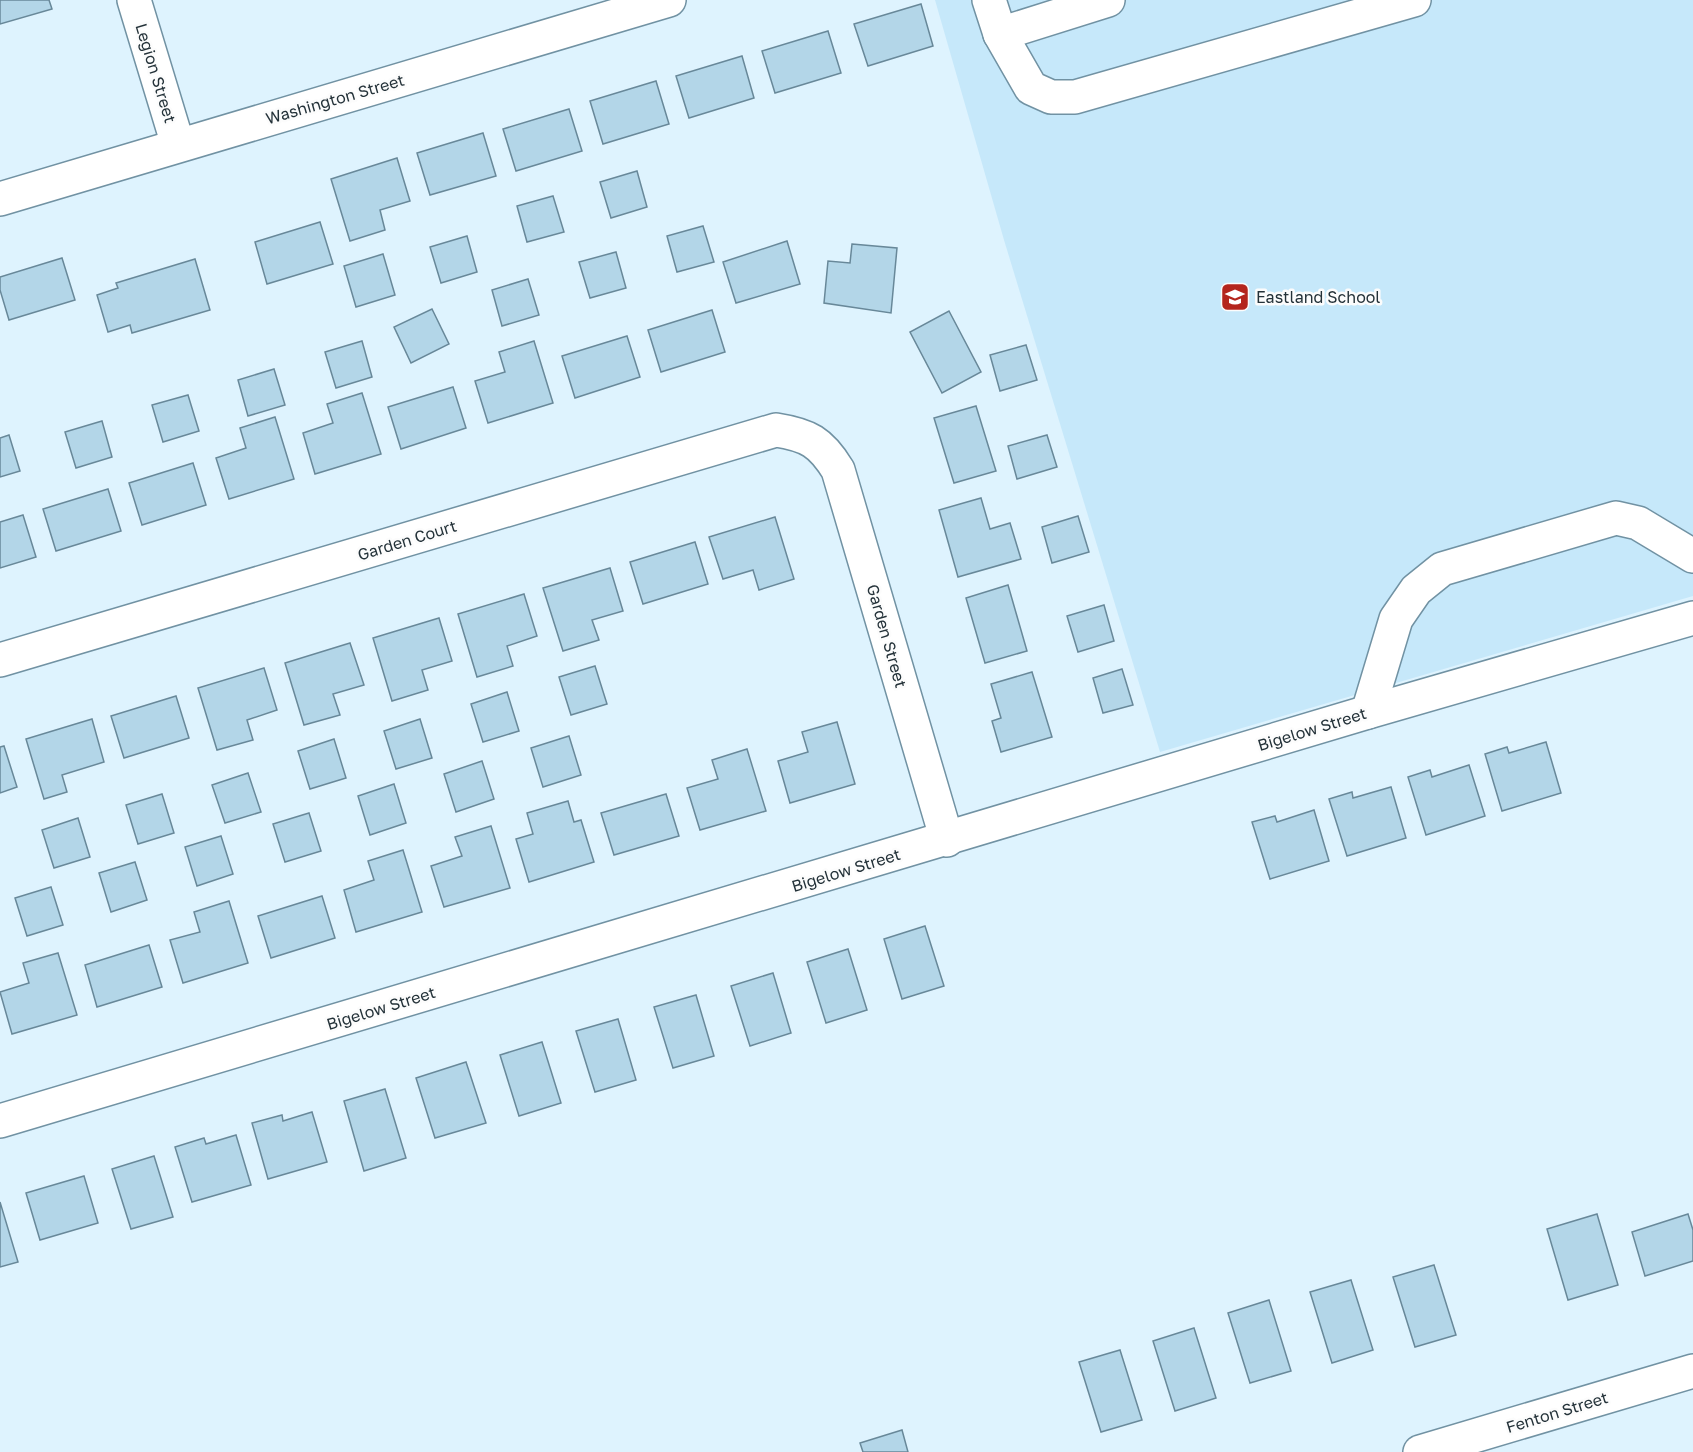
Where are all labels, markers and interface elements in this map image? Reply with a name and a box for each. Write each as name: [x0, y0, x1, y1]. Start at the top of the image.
street label: Legion Street: [131, 21, 181, 125]
street label: Washington Street: [263, 70, 407, 128]
school or university icon: Eastland School: [1219, 281, 1251, 313]
place label: Eastland School: [1256, 287, 1380, 307]
street label: Garden Court: [355, 515, 459, 565]
street label: Garden Street: [863, 582, 911, 690]
street label: Bigelow Street: [1255, 703, 1369, 755]
street label: Bigelow Street: [789, 844, 903, 896]
street label: Bigelow Street: [324, 982, 438, 1034]
street label: Fenton Street: [1504, 1387, 1610, 1437]

